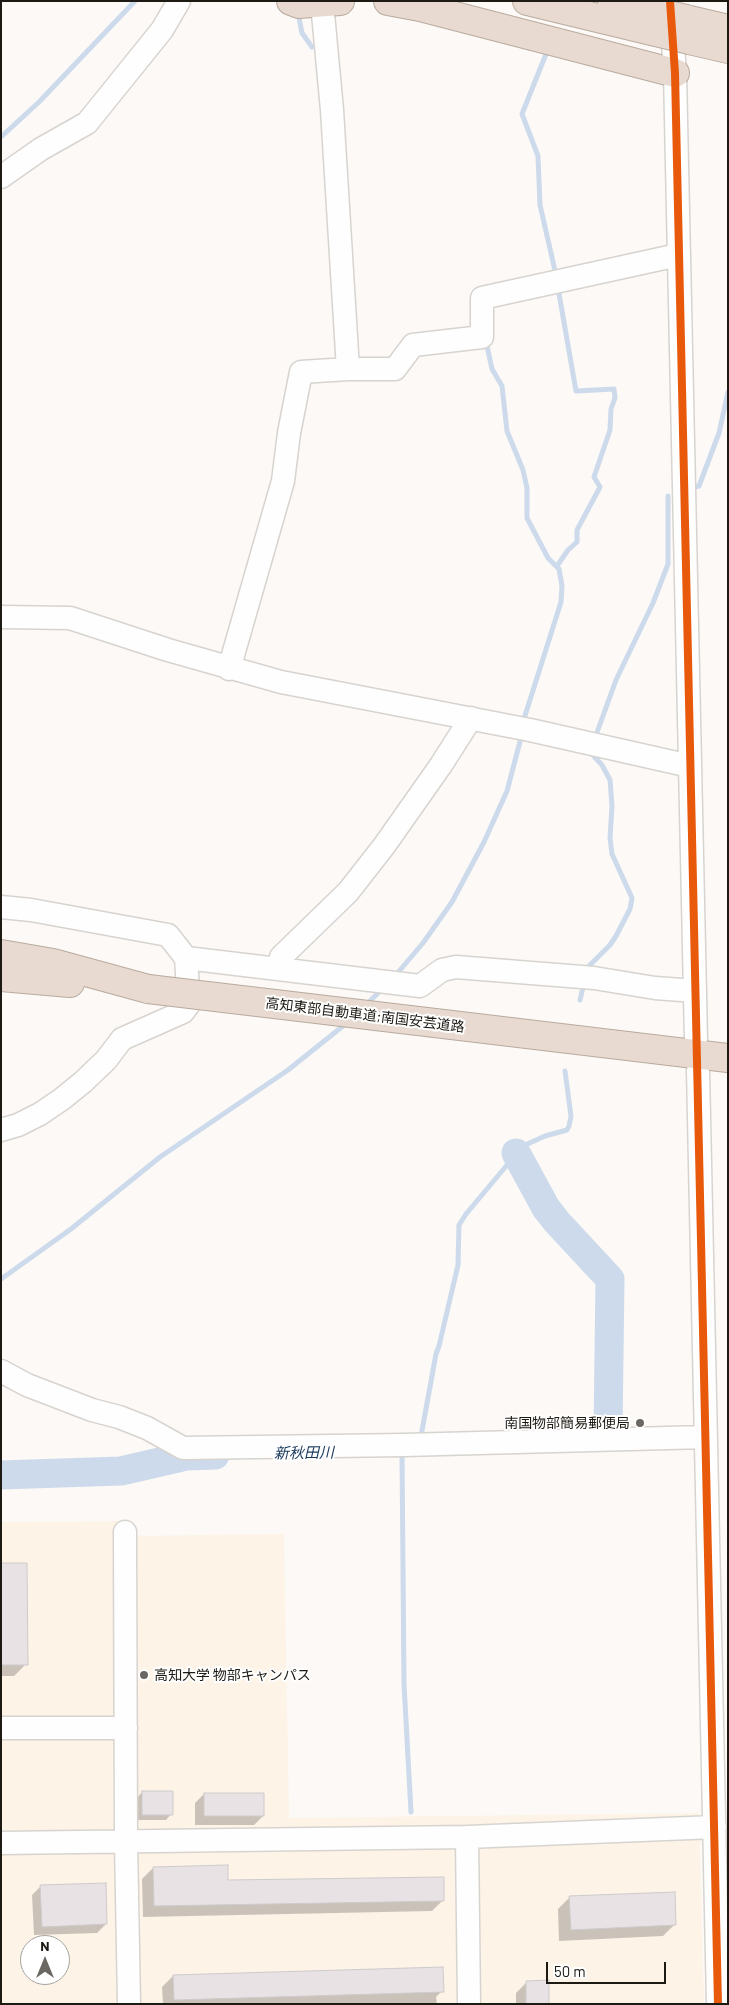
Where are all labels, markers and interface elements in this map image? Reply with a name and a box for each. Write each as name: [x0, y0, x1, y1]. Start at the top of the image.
street label: 高知東部自動車道;南国安芸道路: [265, 994, 465, 1036]
place label: 南国物部簡易郵便局: [504, 1415, 630, 1431]
marker: 南国物部簡易郵便局: [634, 1417, 646, 1429]
water label: 新秋田川: [274, 1443, 334, 1463]
place label: 高知大学 物部キャンパス: [154, 1667, 311, 1683]
marker: 高知大学 物部キャンパス: [138, 1669, 150, 1681]
north arrow: [20, 1935, 70, 1985]
text: N: [40, 1937, 50, 1954]
scale bar: [549, 1952, 669, 1984]
text: 50 m: [554, 1962, 586, 1980]

